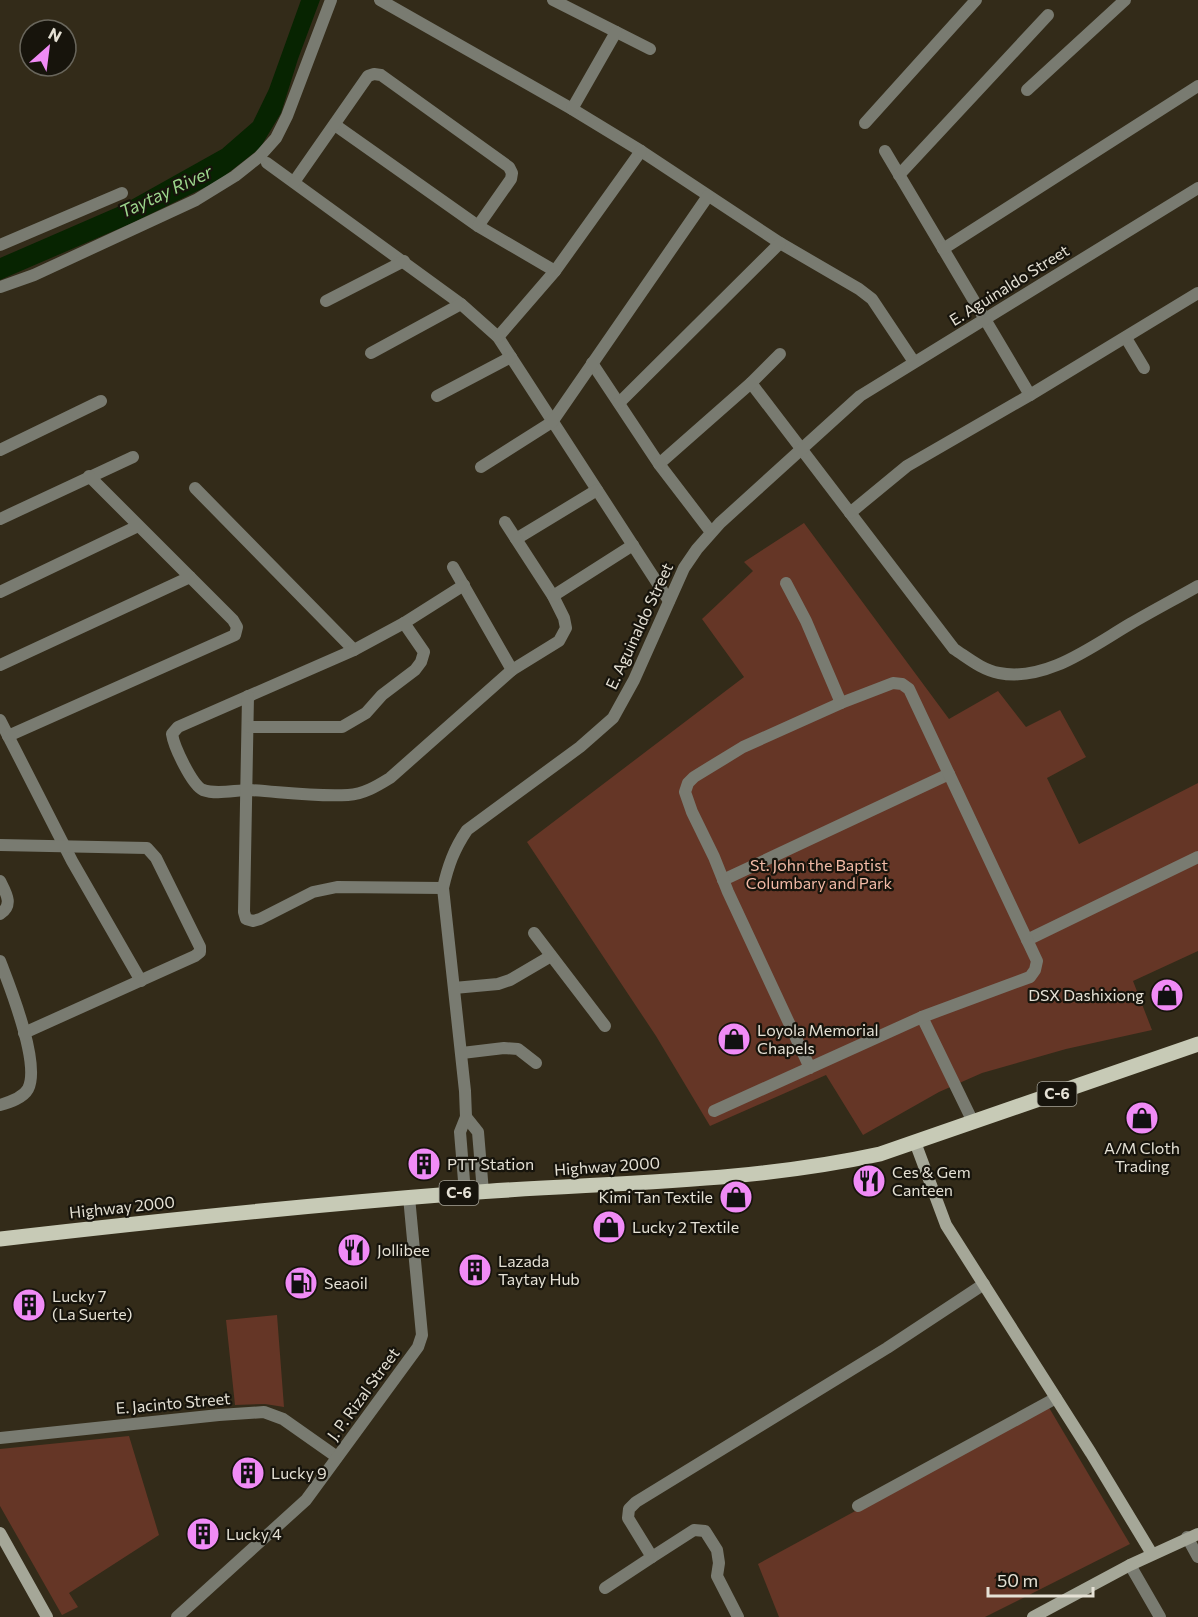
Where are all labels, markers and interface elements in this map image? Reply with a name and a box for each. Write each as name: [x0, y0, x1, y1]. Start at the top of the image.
north arrow: [18, 18, 78, 78]
text: N: [46, 23, 65, 46]
water label: Taytay River: [116, 160, 216, 222]
street label: E. Aguinaldo Street: [945, 240, 1072, 329]
street label: E. Aguinaldo Street: [601, 559, 676, 692]
park label: St. John the Baptist Columbary and Park: [746, 855, 893, 892]
shop icon: DSX Dashixiong: [1149, 977, 1185, 1013]
place label: DSX Dashixiong: [1028, 985, 1144, 1004]
place label: Loyola Memorial Chapels: [757, 1020, 879, 1057]
shop icon: Loyola Memorial Chapels: [716, 1021, 752, 1057]
road number: C-6: [1038, 1082, 1076, 1106]
shop icon: A/M Cloth Trading: [1124, 1100, 1160, 1136]
place label: A/M Cloth Trading: [1104, 1138, 1180, 1175]
building icon: PTT Station: [406, 1146, 442, 1182]
street label: Highway 2000: [553, 1152, 661, 1179]
place label: PTT Station: [447, 1154, 534, 1173]
place label: Ces & Gem Canteen: [892, 1162, 971, 1199]
restaurant icon: Ces & Gem Canteen: [851, 1163, 887, 1199]
shop icon: Kimi Tan Textile: [718, 1179, 754, 1215]
road number: C-6: [440, 1181, 478, 1205]
place label: Kimi Tan Textile: [598, 1187, 713, 1206]
street label: Highway 2000: [68, 1192, 176, 1221]
shop icon: Lucky 2 Textile: [591, 1209, 627, 1245]
place label: Lucky 2 Textile: [632, 1217, 739, 1236]
restaurant icon: Jollibee: [336, 1232, 372, 1268]
place label: Jollibee: [377, 1240, 430, 1259]
place label: Lazada Taytay Hub: [498, 1251, 580, 1288]
building icon: Lazada Taytay Hub: [457, 1252, 493, 1288]
fuel station icon: Seaoil: [283, 1265, 319, 1301]
place label: Seaoil: [324, 1273, 368, 1292]
place label: Lucky 7 (La Suerte): [52, 1286, 132, 1323]
building icon: Lucky 7 (La Suerte): [11, 1287, 47, 1323]
street label: J. P. Rizal Street: [323, 1343, 403, 1444]
street label: E. Jacinto Street: [115, 1388, 231, 1417]
building icon: Lucky 9: [230, 1455, 266, 1491]
place label: Lucky 9: [271, 1463, 327, 1482]
building icon: Lucky 4: [185, 1516, 221, 1552]
place label: Lucky 4: [226, 1524, 282, 1543]
scale bar: [988, 1560, 1093, 1598]
text: 50 m: [997, 1569, 1038, 1591]

